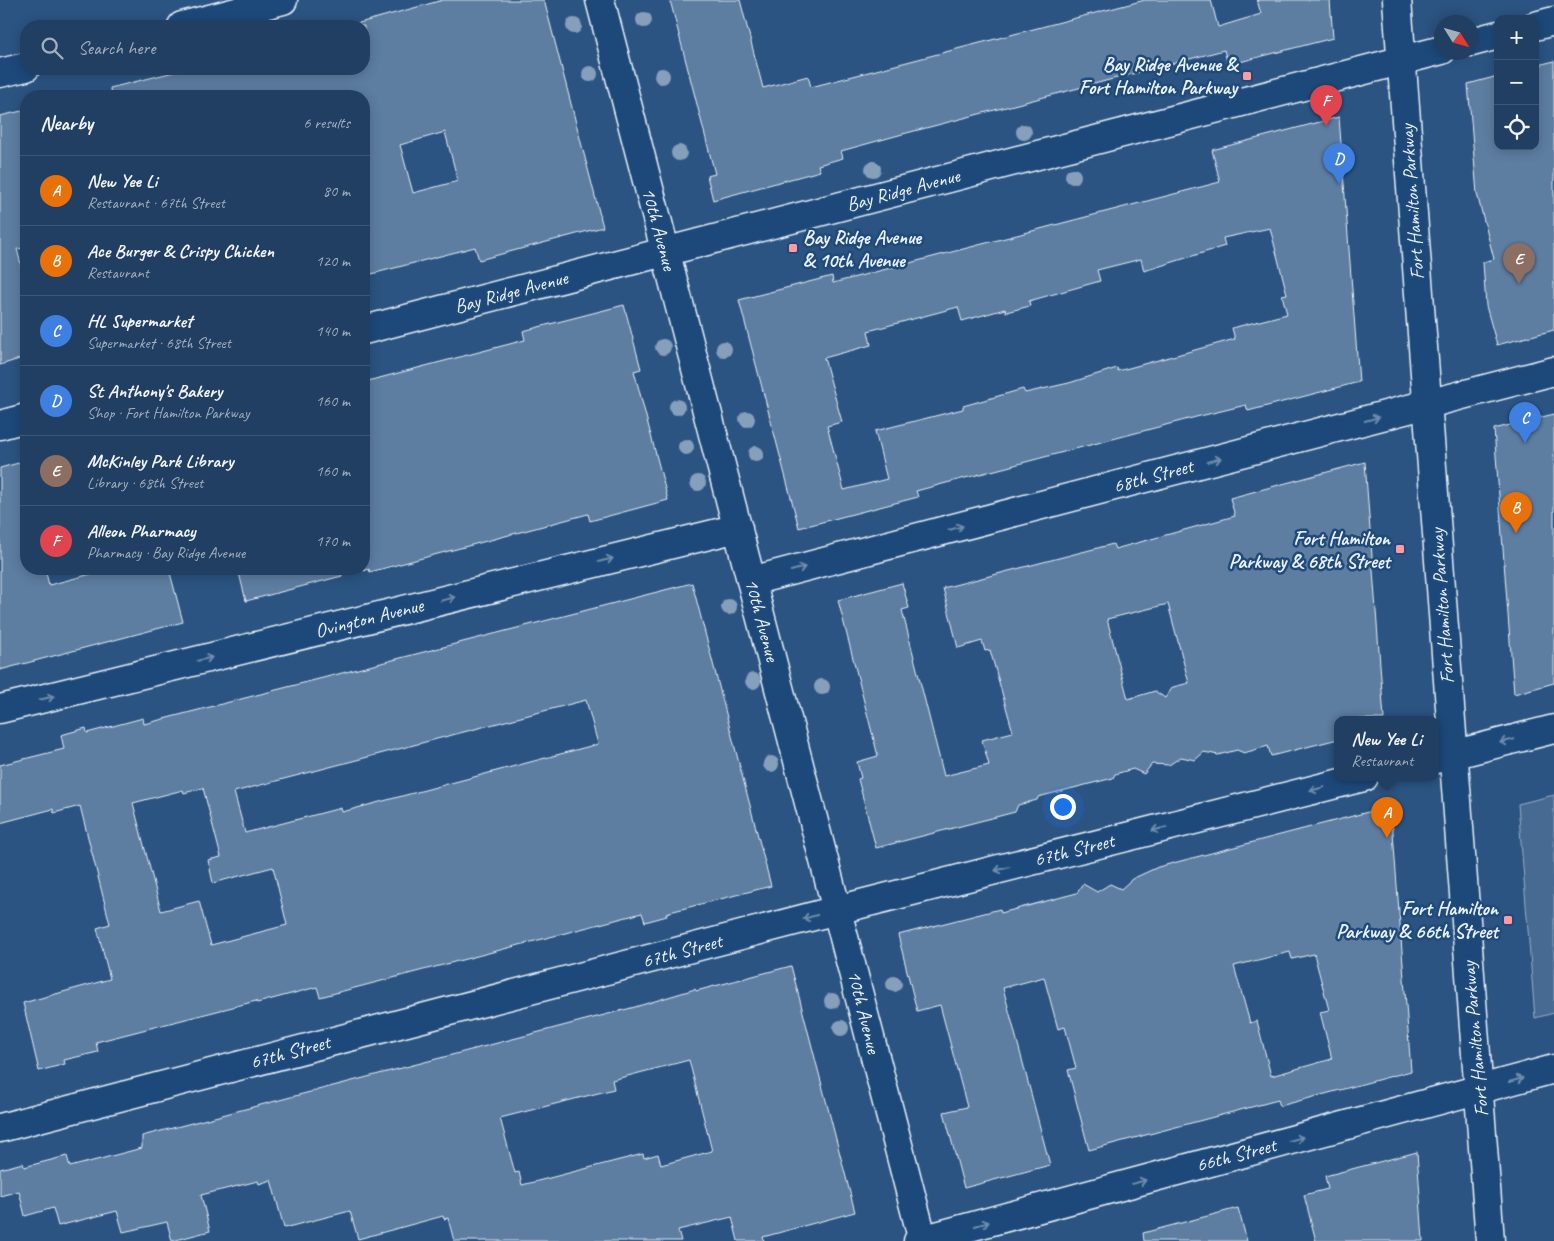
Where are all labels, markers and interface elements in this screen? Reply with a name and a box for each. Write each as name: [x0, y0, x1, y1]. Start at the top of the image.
north arrow: [1434, 15, 1479, 60]
map controls: [1494, 15, 1539, 150]
button: +: [1494, 15, 1539, 60]
search box: [20, 20, 370, 75]
icon: search: [38, 34, 66, 62]
text: Search here: [78, 36, 155, 60]
place label: Bay Ridge Avenue & Fort Hamilton Parkway: [1079, 52, 1240, 100]
button: −: [1494, 60, 1539, 105]
marker: Bay Ridge Avenue & Fort Hamilton Parkway: [1241, 70, 1253, 82]
pin: F: [1310, 85, 1342, 126]
button: locate: [1494, 105, 1539, 150]
text: Nearby: [40, 110, 93, 136]
text: 6 results: [303, 113, 350, 133]
street label: Fort Hamilton Parkway: [1394, 121, 1430, 281]
pin: D: [1323, 143, 1355, 184]
street label: Bay Ridge Avenue: [844, 162, 964, 217]
text: New Yee Li: [87, 169, 157, 193]
text: A: [52, 181, 60, 201]
text: 80 m: [323, 181, 350, 201]
street label: 10th Avenue: [636, 185, 682, 275]
text: Restaurant · 67th Street: [87, 193, 225, 213]
place label: Bay Ridge Avenue & 10th Avenue: [803, 225, 922, 273]
text: Ace Burger & Crispy Chicken: [87, 239, 274, 263]
marker: Bay Ridge Avenue & 10th Avenue: [787, 242, 799, 254]
pin: E: [1503, 243, 1535, 284]
text: B: [52, 251, 60, 271]
text: 120 m: [316, 251, 350, 271]
text: Restaurant: [87, 263, 149, 283]
street label: Bay Ridge Avenue: [452, 264, 572, 319]
text: HL Supermarket: [87, 309, 192, 333]
text: C: [52, 321, 60, 341]
text: 140 m: [316, 321, 350, 341]
text: Supermarket · 68th Street: [87, 333, 231, 353]
text: St Anthony's Bakery: [87, 379, 222, 403]
text: D: [51, 391, 61, 411]
text: 160 m: [316, 391, 350, 411]
pin: C: [1509, 402, 1541, 443]
text: Shop · Fort Hamilton Parkway: [87, 403, 250, 423]
one-way arrow: [1363, 414, 1379, 423]
text: McKinley Park Library: [87, 449, 233, 473]
street label: 68th Street: [1110, 453, 1198, 499]
one-way arrow: [1206, 455, 1222, 464]
text: E: [52, 461, 60, 481]
text: 160 m: [316, 461, 350, 481]
text: Library · 68th Street: [87, 473, 203, 493]
pin: B: [1500, 492, 1532, 533]
text: Alleon Pharmacy: [87, 519, 196, 543]
one-way arrow: [947, 522, 963, 532]
street label: Fort Hamilton Parkway: [1424, 525, 1460, 685]
place label: Fort Hamilton Parkway & 68th Street: [1229, 526, 1392, 574]
text: F: [52, 531, 60, 551]
text: 170 m: [316, 531, 350, 551]
text: Pharmacy · Bay Ridge Avenue: [87, 543, 245, 563]
marker: Fort Hamilton Parkway & 68th Street: [1394, 543, 1406, 555]
one-way arrow: [597, 555, 613, 564]
one-way arrow: [790, 563, 806, 573]
street label: 10th Avenue: [739, 576, 785, 666]
street label: Ovington Avenue: [312, 592, 427, 644]
one-way arrow: [439, 594, 455, 603]
one-way arrow: [197, 654, 213, 663]
one-way arrow: [39, 692, 55, 702]
popup: [1334, 716, 1439, 781]
text: New Yee Li: [1351, 727, 1422, 751]
one-way arrow: [1499, 737, 1515, 746]
text: Restaurant: [1351, 751, 1413, 771]
one-way arrow: [1309, 785, 1325, 794]
your location: [1050, 794, 1076, 820]
pin: A: [1371, 797, 1403, 838]
one-way arrow: [1152, 824, 1168, 834]
street label: 67th Street: [1031, 827, 1119, 872]
one-way arrow: [994, 864, 1010, 874]
place label: Fort Hamilton Parkway & 66th Street: [1336, 896, 1500, 944]
one-way arrow: [803, 913, 819, 922]
marker: Fort Hamilton Parkway & 66th Street: [1502, 914, 1514, 926]
street label: 67th Street: [639, 928, 727, 974]
street label: Fort Hamilton Parkway: [1456, 958, 1494, 1118]
street label: 10th Avenue: [842, 968, 887, 1058]
street label: 67th Street: [247, 1029, 335, 1075]
one-way arrow: [1508, 1074, 1524, 1084]
street label: 66th Street: [1193, 1132, 1281, 1178]
one-way arrow: [1287, 1134, 1303, 1144]
one-way arrow: [1130, 1176, 1146, 1186]
one-way arrow: [974, 1218, 990, 1228]

